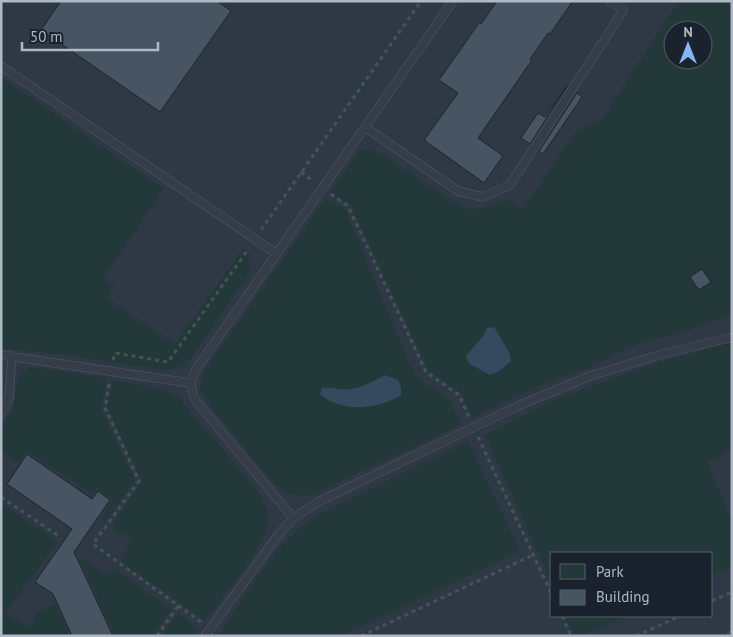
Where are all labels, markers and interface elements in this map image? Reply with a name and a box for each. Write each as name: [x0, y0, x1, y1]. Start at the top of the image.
scale bar: [22, 20, 159, 52]
north arrow: [663, 20, 713, 70]
text: N: [683, 23, 693, 41]
text: 50 m: [30, 27, 63, 46]
legend: [550, 552, 713, 617]
text: Park: [596, 562, 624, 581]
text: Building: [596, 587, 650, 606]

